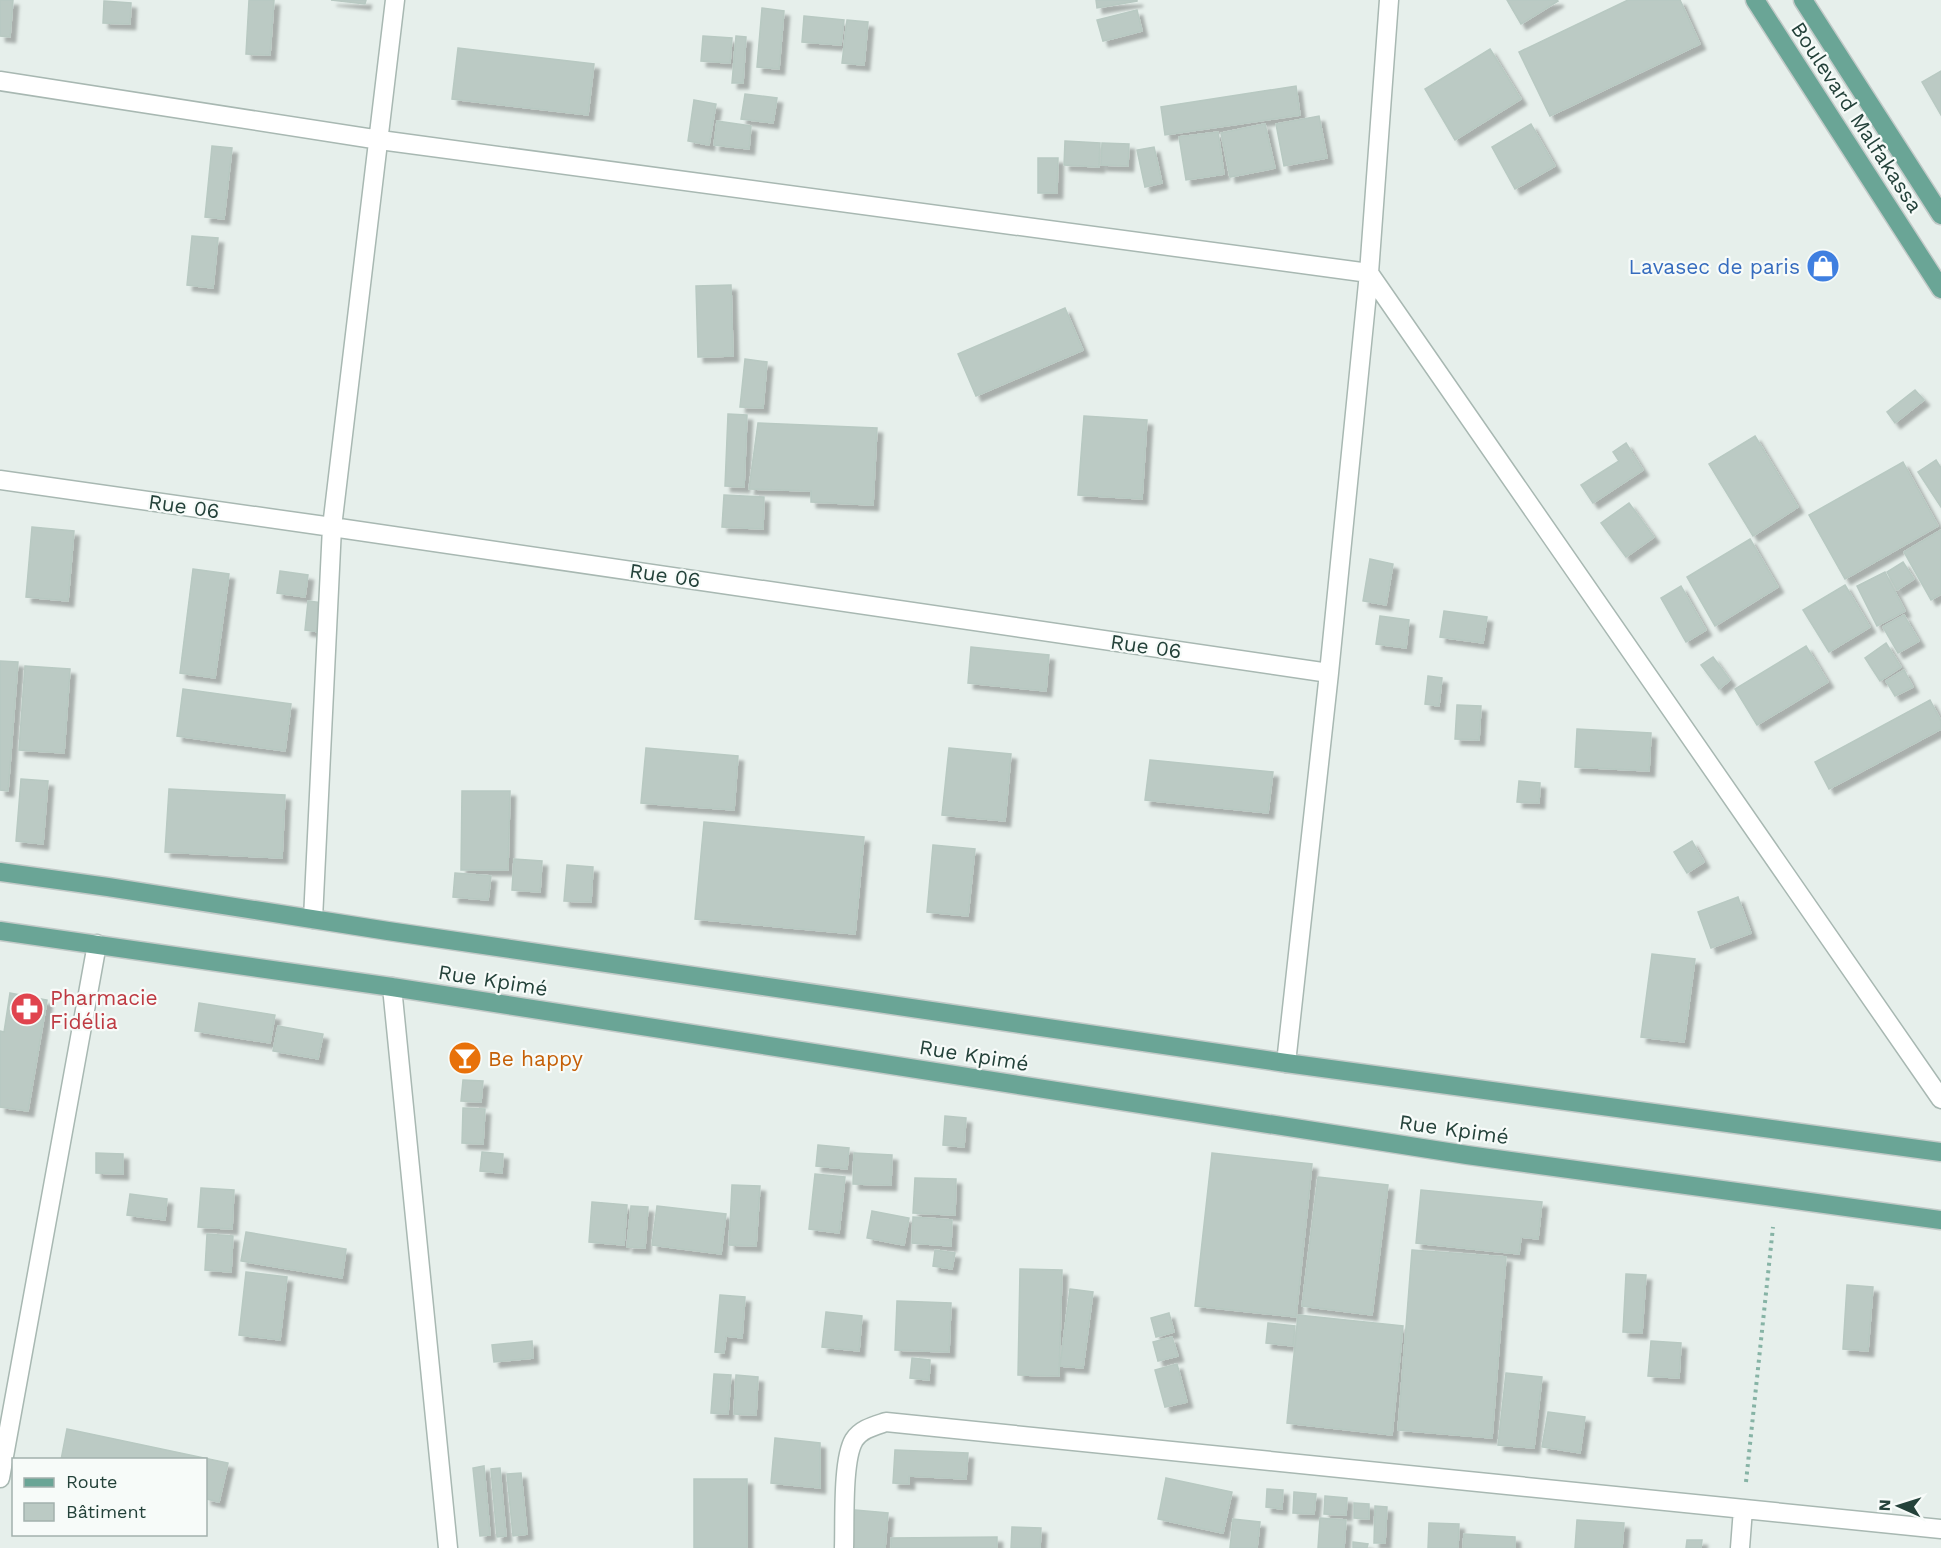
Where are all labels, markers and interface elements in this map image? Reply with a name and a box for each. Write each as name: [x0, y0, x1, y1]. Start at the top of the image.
street label: Boulevard Malfakassa: [1786, 17, 1928, 217]
shop icon: Lavasec de paris: [1805, 248, 1841, 284]
place label: Lavasec de paris: [1629, 254, 1800, 279]
street label: Rue 06: [147, 489, 221, 523]
street label: Rue 06: [628, 558, 702, 592]
street label: Rue 06: [1109, 629, 1183, 663]
street label: Rue Kpimé: [436, 959, 550, 1001]
place label: Pharmacie Fidélia: [50, 985, 158, 1034]
pharmacy icon: Pharmacie Fidélia: [9, 991, 45, 1027]
street label: Rue Kpimé: [917, 1034, 1031, 1076]
bar icon: Be happy: [447, 1040, 483, 1076]
place label: Be happy: [488, 1046, 583, 1071]
street label: Rue Kpimé: [1397, 1109, 1511, 1149]
legend: [12, 1458, 207, 1536]
text: Route: [66, 1471, 118, 1492]
north arrow: [1869, 1476, 1929, 1536]
text: N: [1875, 1499, 1894, 1512]
text: Bâtiment: [66, 1501, 146, 1522]

